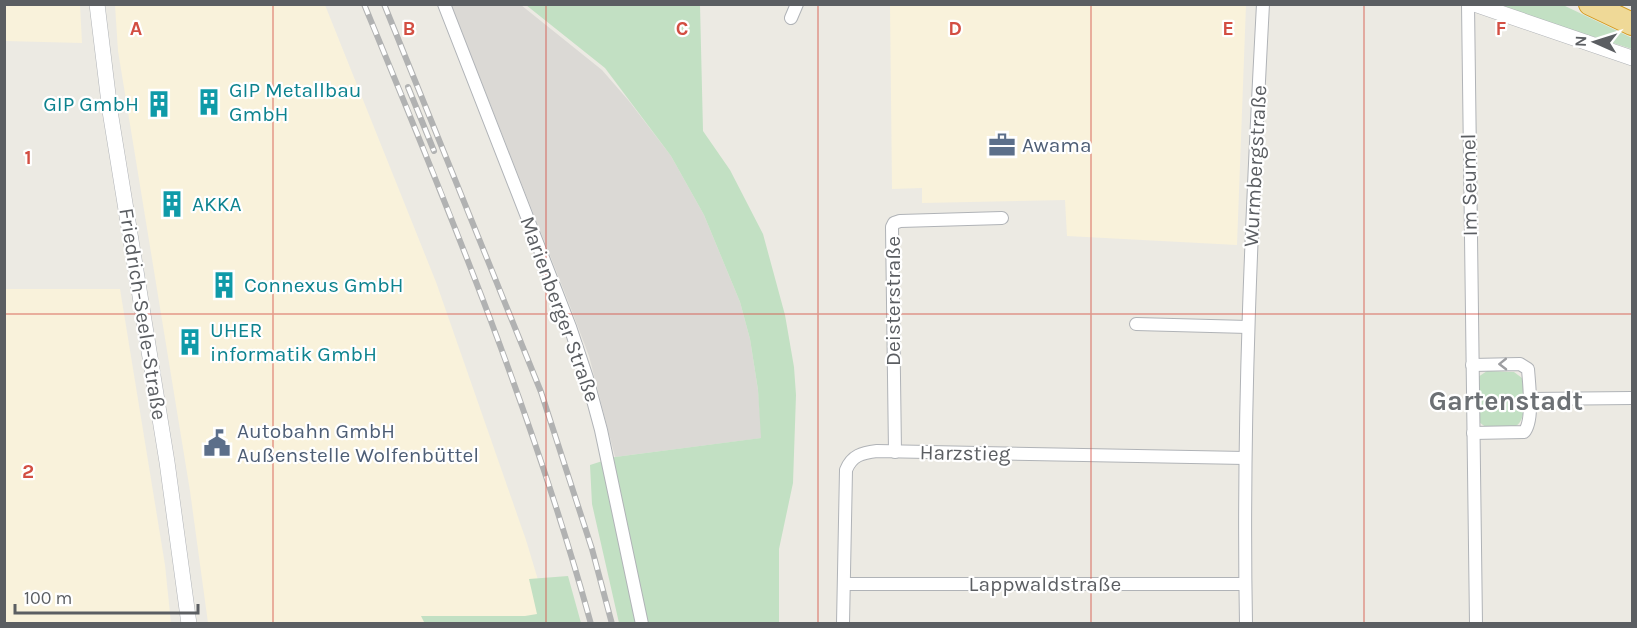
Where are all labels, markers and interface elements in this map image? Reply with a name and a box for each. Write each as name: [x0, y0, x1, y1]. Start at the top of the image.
north arrow: [1565, 12, 1625, 72]
text: A: [130, 17, 143, 40]
text: B: [403, 17, 415, 40]
text: C: [676, 17, 688, 40]
text: D: [948, 17, 962, 40]
text: E: [1222, 17, 1234, 40]
text: F: [1496, 17, 1507, 40]
text: N: [1571, 35, 1590, 47]
place label: GIP Metallbau GmbH: [229, 78, 362, 126]
street label: Wurmbergstraße: [1239, 84, 1271, 248]
building icon: GIP Metallbau GmbH: [194, 87, 224, 117]
building icon: GIP GmbH: [144, 89, 174, 119]
place label: GIP GmbH: [43, 92, 139, 116]
office icon: Awama: [987, 130, 1017, 160]
place label: Awama: [1022, 133, 1092, 157]
street label: Im Seumel: [1456, 133, 1482, 237]
text: 1: [24, 146, 32, 169]
building icon: AKKA: [157, 189, 187, 219]
place label: AKKA: [192, 192, 242, 216]
street label: Friedrich-Seele-Straße: [114, 206, 172, 422]
street label: Marienberger Straße: [515, 213, 605, 405]
street label: Deisterstraße: [881, 236, 905, 366]
building icon: Connexus GmbH: [209, 270, 239, 300]
place label: Connexus GmbH: [244, 273, 404, 297]
place label: UHER informatik GmbH: [210, 318, 377, 366]
building icon: UHER informatik GmbH: [175, 327, 205, 357]
one-way arrow: [1498, 358, 1507, 370]
district label: Gartenstadt: [1429, 385, 1583, 417]
place label: Autobahn GmbH Außenstelle Wolfenbüttel: [237, 419, 479, 467]
public building icon: Autobahn GmbH Außenstelle Wolfenbüttel: [202, 428, 232, 458]
street label: Harzstieg: [919, 440, 1011, 466]
text: 2: [22, 460, 34, 483]
street label: Lappwaldstraße: [969, 572, 1121, 596]
scale bar: [15, 577, 198, 615]
text: 100 m: [24, 587, 72, 609]

